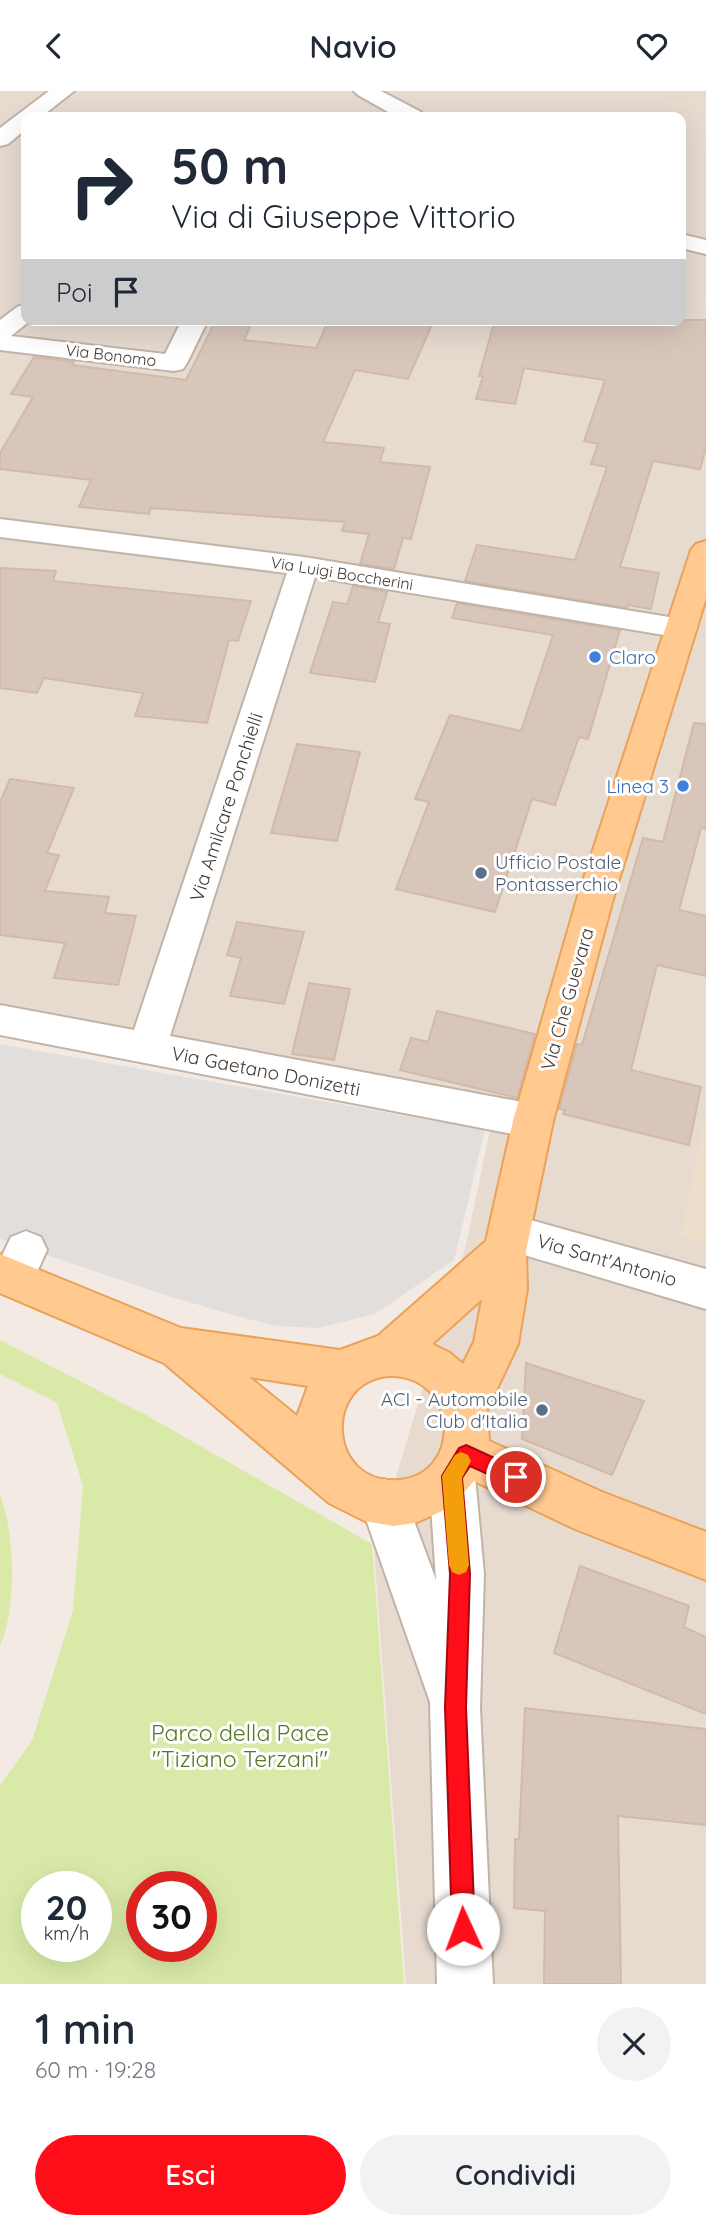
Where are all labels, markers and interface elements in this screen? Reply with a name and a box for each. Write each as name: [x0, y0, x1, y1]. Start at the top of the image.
text: Navio: [309, 26, 397, 66]
icon: back: [35, 27, 73, 65]
icon: heart: [633, 27, 671, 65]
text: 50 m: [171, 135, 288, 196]
icon: right: [56, 140, 147, 231]
text: Via di Giuseppe Vittorio: [171, 196, 516, 236]
icon: arrive: [107, 273, 145, 311]
text: Poi: [56, 276, 93, 309]
street label: Via Bonomo: [64, 340, 158, 370]
street label: Via Luigi Boccherini: [269, 552, 415, 594]
place label: Claro: [609, 645, 656, 669]
marker: Claro: [587, 649, 603, 665]
street label: Via Amilcare Ponchielli: [184, 709, 268, 905]
place label: Linea 3: [606, 774, 669, 798]
marker: Linea 3: [675, 778, 691, 794]
place label: Ufficio Postale Pontasserchio: [495, 850, 621, 896]
marker: Ufficio Postale Pontasserchio: [473, 865, 489, 881]
street label: Via Che Guevara: [535, 925, 599, 1073]
street label: Via Gaetano Donizetti: [170, 1041, 362, 1101]
street label: Via Sant'Antonio: [534, 1229, 680, 1291]
place label: ACI - Automobile Club d'Italia: [381, 1387, 528, 1433]
marker: ACI - Automobile Club d'Italia: [534, 1402, 550, 1418]
pin: [486, 1447, 546, 1507]
icon: arrive: [497, 1458, 535, 1496]
park label: Parco della Pace "Tiziano Terzani": [151, 1718, 329, 1773]
speed limit sign: 30: [126, 1871, 217, 1962]
text: 20: [46, 1885, 87, 1929]
position arrow: [426, 1892, 500, 1966]
text: km/h: [44, 1922, 89, 1945]
text: 1 min: [35, 2002, 136, 2055]
button: close: [597, 2007, 671, 2081]
text: 60 m · 19:28: [35, 2055, 156, 2084]
button: Esci: [35, 2135, 346, 2215]
button: Condividi: [360, 2135, 671, 2215]

